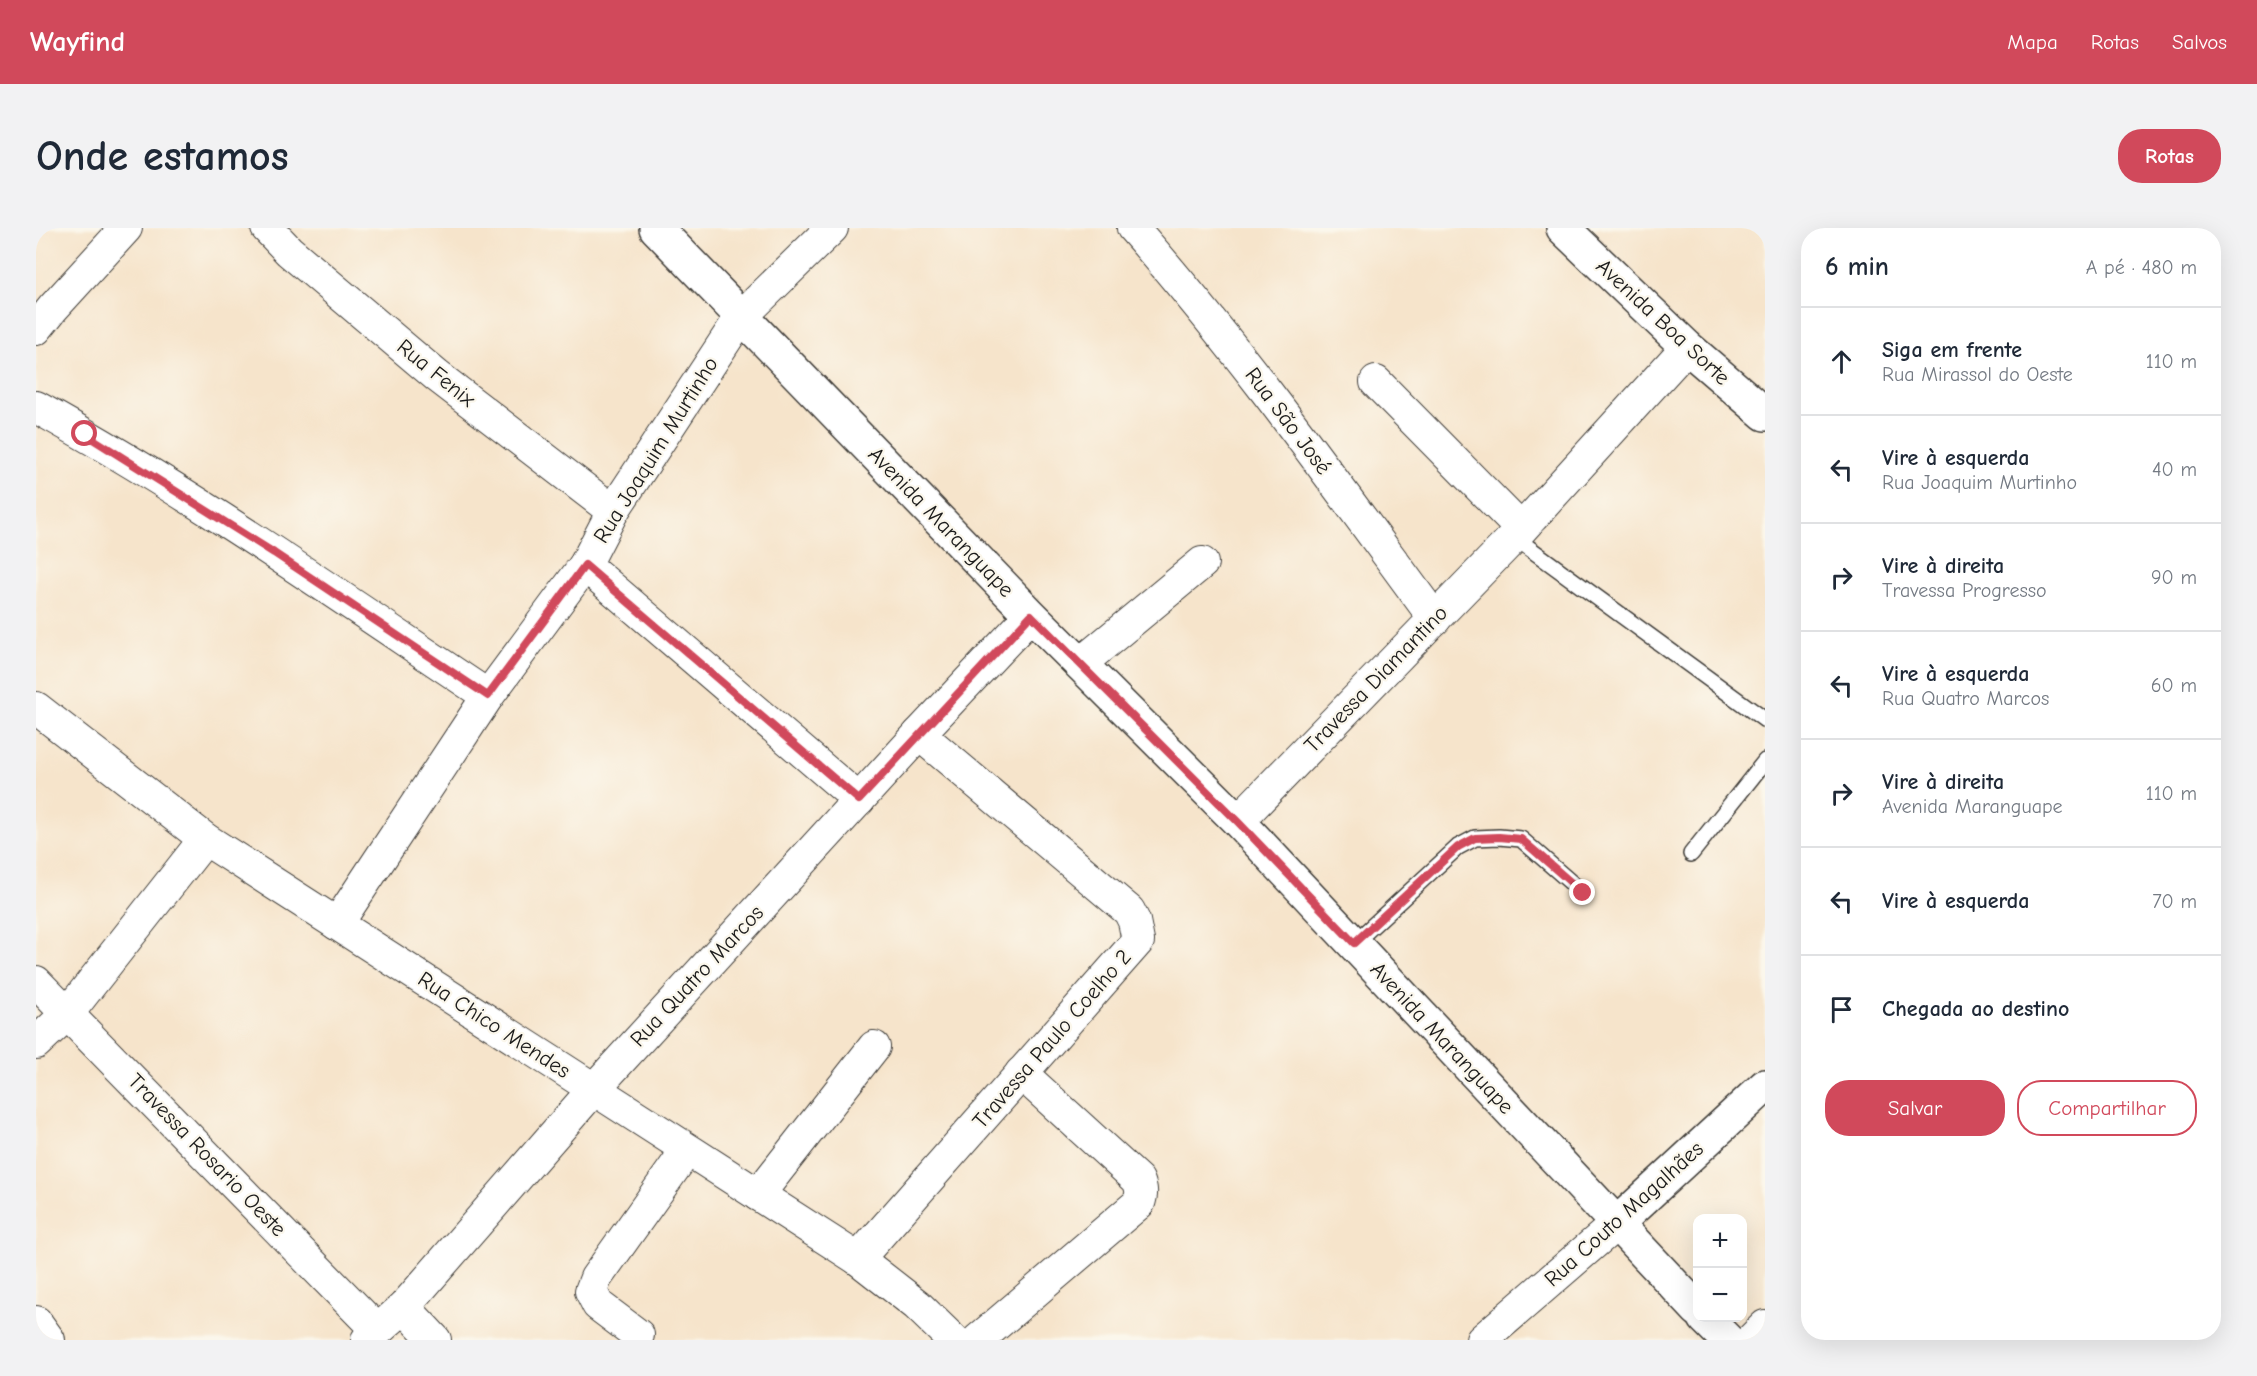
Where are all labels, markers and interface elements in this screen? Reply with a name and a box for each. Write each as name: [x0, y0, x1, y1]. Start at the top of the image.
text: Wayfind: [30, 26, 125, 58]
text: Mapa: [2007, 30, 2058, 54]
text: Rotas: [2091, 30, 2139, 54]
text: Salvos: [2172, 30, 2227, 54]
button: Rotas: [2118, 129, 2221, 183]
text: Onde estamos: [36, 132, 289, 181]
text: 6 min: [1825, 252, 1889, 282]
street label: Avenida Boa Sorte: [1591, 253, 1735, 391]
text: A pé · 480 m: [2086, 256, 2197, 279]
street label: Rua Fenix: [392, 334, 481, 413]
text: Siga em frente: [1882, 337, 2022, 363]
icon: ahead: [1825, 345, 1858, 378]
text: 110 m: [2146, 350, 2197, 373]
street label: Rua Joaquim Murtinho: [588, 352, 724, 548]
street label: Rua São José: [1239, 362, 1337, 480]
text: Rua Mirassol do Oeste: [1882, 363, 2073, 386]
route start: [71, 420, 97, 446]
street label: Avenida Maranguape: [863, 442, 1019, 602]
text: Vire à esquerda: [1882, 445, 2030, 471]
icon: left: [1825, 453, 1858, 486]
text: 40 m: [2152, 458, 2197, 481]
text: Rua Joaquim Murtinho: [1882, 471, 2077, 494]
text: Vire à direita: [1882, 553, 2004, 579]
icon: right: [1825, 561, 1858, 594]
text: 90 m: [2151, 566, 2197, 589]
text: Travessa Progresso: [1882, 579, 2047, 602]
street label: Travessa Diamantino: [1299, 600, 1453, 758]
text: Vire à esquerda: [1882, 661, 2030, 687]
icon: left: [1825, 669, 1858, 702]
text: 60 m: [2151, 674, 2197, 697]
text: Rua Quatro Marcos: [1882, 687, 2049, 710]
text: Vire à direita: [1882, 769, 2004, 795]
icon: right: [1825, 777, 1858, 810]
text: 110 m: [2146, 782, 2197, 805]
text: Avenida Maranguape: [1882, 795, 2063, 818]
route end: [1569, 879, 1595, 905]
icon: left: [1825, 885, 1858, 918]
text: Vire à esquerda: [1882, 888, 2030, 914]
text: 70 m: [2152, 890, 2197, 913]
street label: Rua Quatro Marcos: [625, 900, 769, 1052]
street label: Travessa Paulo Coelho 2: [967, 944, 1137, 1134]
street label: Avenida Maranguape: [1365, 956, 1519, 1120]
street label: Rua Chico Mendes: [413, 966, 575, 1084]
icon: arrive: [1825, 993, 1858, 1026]
text: Chegada ao destino: [1882, 996, 2069, 1022]
street label: Travessa Rosario Oeste: [123, 1068, 291, 1242]
button: Salvar: [1825, 1080, 2005, 1136]
button: Compartilhar: [2017, 1080, 2197, 1136]
street label: Rua Couto Magalhães: [1539, 1136, 1709, 1292]
map controls: [1693, 1214, 1747, 1322]
button: +: [1693, 1214, 1747, 1268]
button: −: [1693, 1268, 1747, 1322]

